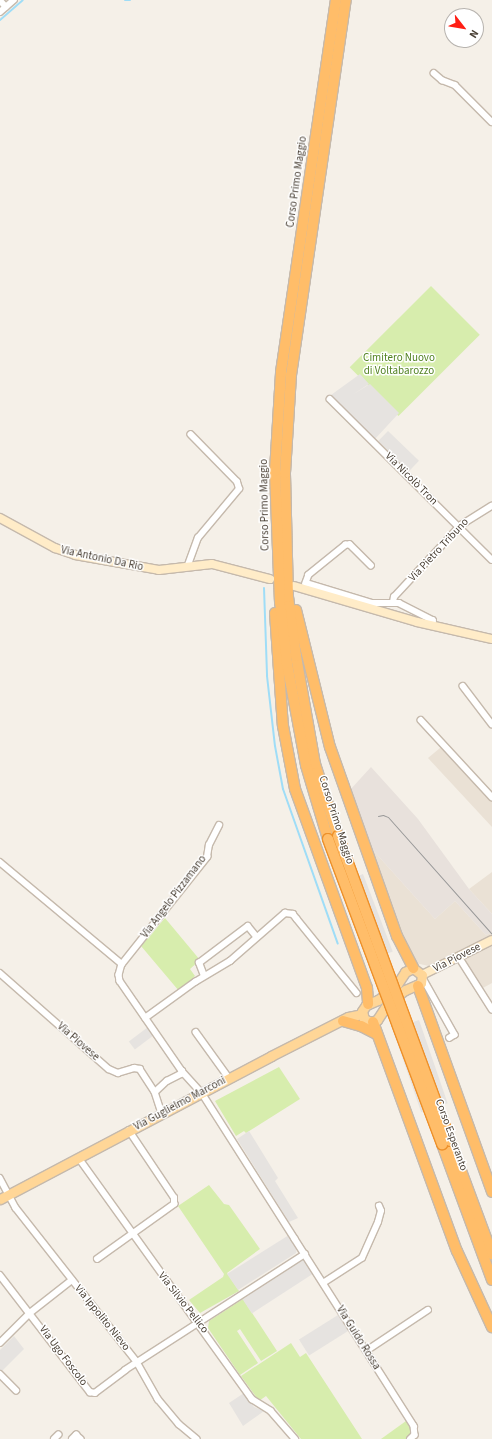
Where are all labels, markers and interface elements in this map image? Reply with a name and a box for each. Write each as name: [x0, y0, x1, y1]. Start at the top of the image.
north arrow: [444, 8, 484, 48]
text: N: [466, 27, 482, 41]
street label: Corso Primo Maggio: [284, 135, 310, 229]
park label: Cimitero Nuovo di Voltabarozzo: [363, 352, 435, 378]
street label: Via Nicolò Tron: [382, 450, 440, 508]
street label: Corso Primo Maggio: [258, 459, 272, 551]
street label: Via Pietro Tribuno: [406, 516, 472, 584]
street label: Via Antonio Da Rio: [60, 544, 144, 574]
street label: Corso Primo Maggio: [315, 774, 357, 866]
street label: Via Angelo Pizzamano: [139, 853, 209, 941]
street label: Via Piovese: [431, 940, 483, 976]
street label: Via Piovese: [54, 1020, 102, 1064]
street label: Via Guglielmo Marconi: [132, 1074, 228, 1134]
street label: Corso Esperanto: [432, 1097, 470, 1173]
street label: Via Silvio Pellico: [155, 1270, 211, 1336]
street label: Via Ippolito Nievo: [71, 1282, 133, 1354]
street label: Via Guido Rossa: [333, 1304, 383, 1372]
street label: Via Ugo Foscolo: [36, 1323, 90, 1389]

